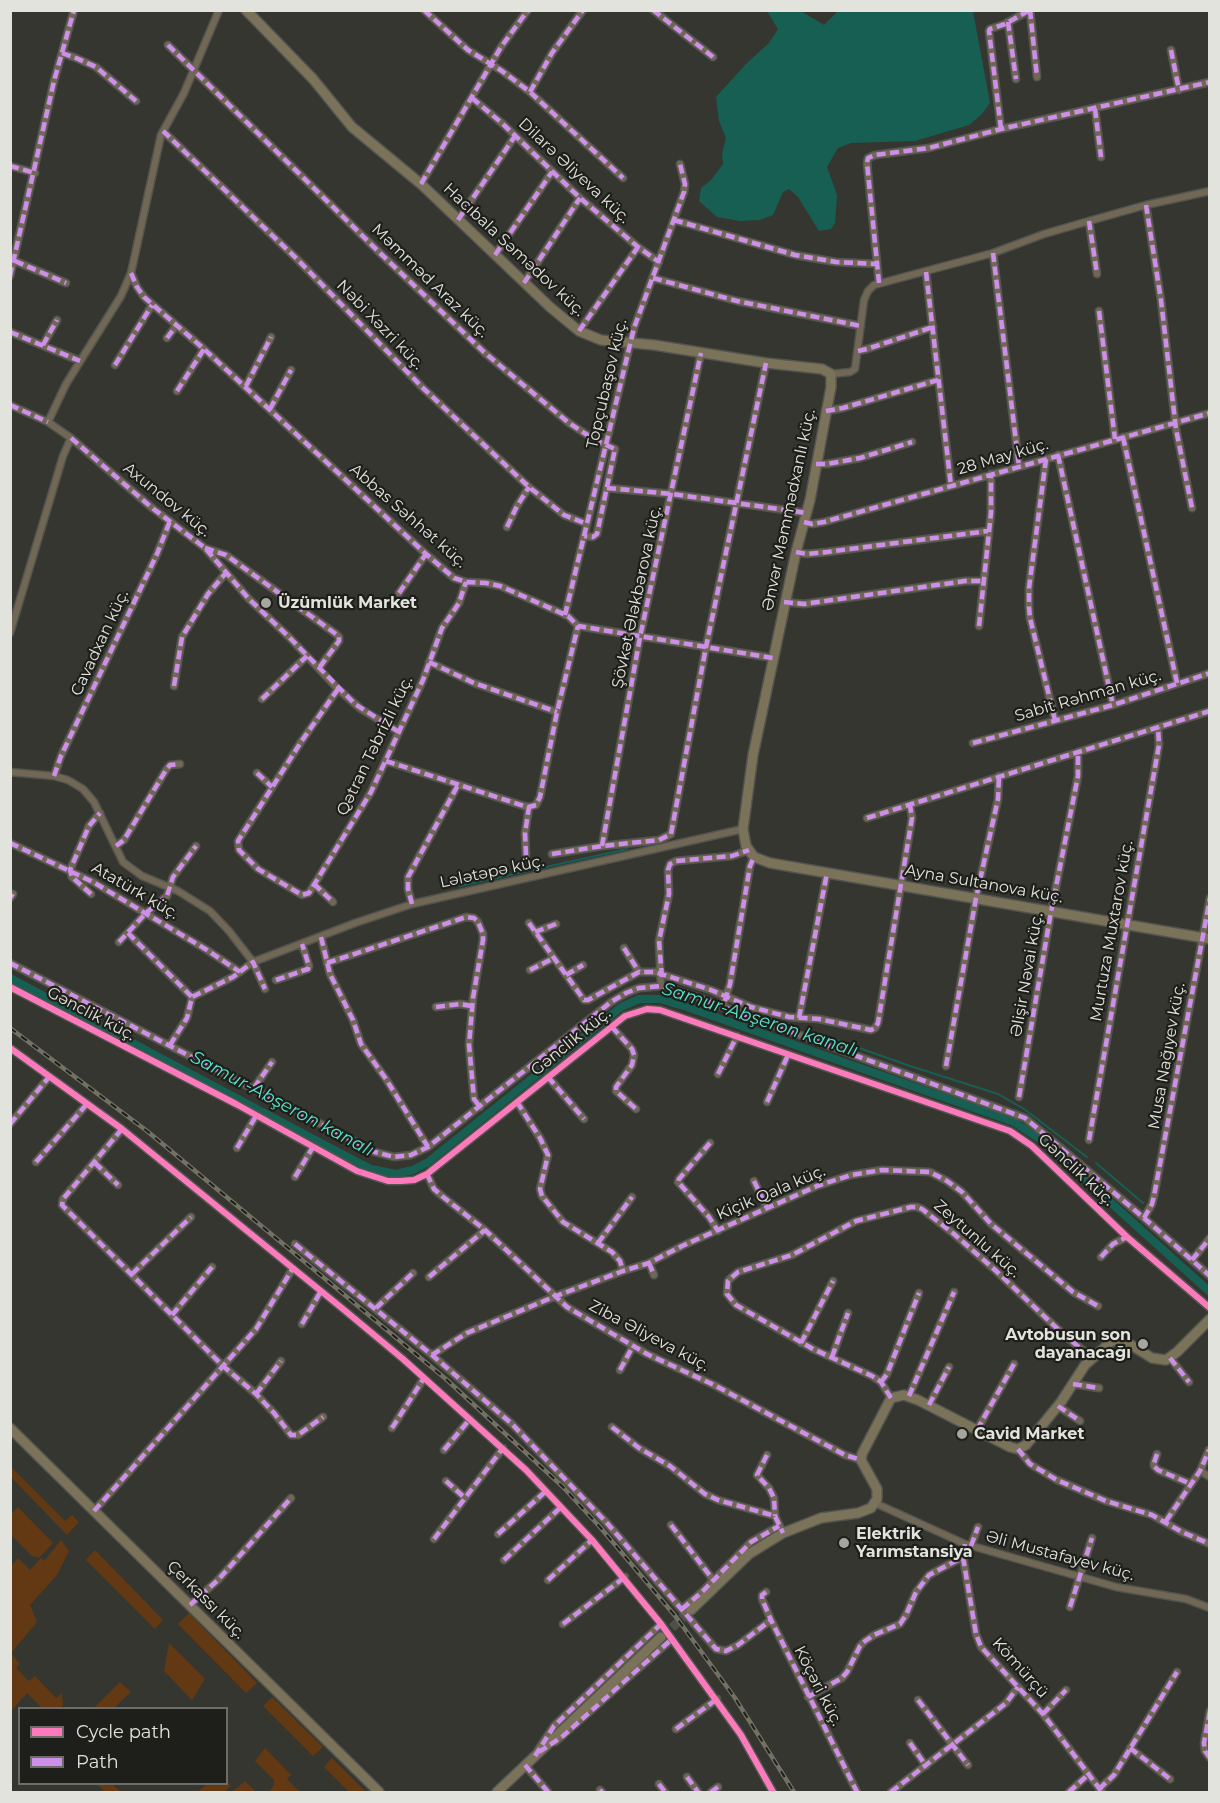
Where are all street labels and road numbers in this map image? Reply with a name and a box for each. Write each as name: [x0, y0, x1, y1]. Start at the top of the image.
street label: Dilarə Əliyeva küç.: [514, 114, 634, 228]
street label: Hacıbala Səmədov küç.: [439, 179, 589, 321]
street label: Məmməd Araz küç.: [367, 220, 493, 342]
street label: Nəbi Xəzri küç.: [332, 276, 428, 374]
street label: Topçubaşov küç.: [583, 317, 631, 451]
street label: Ənvər Məmmədxanlı küç.: [758, 407, 820, 613]
street label: 28 May küç.: [955, 435, 1051, 479]
street label: Axundov küç.: [119, 459, 215, 541]
street label: Abbas Səhhət küç.: [346, 460, 470, 572]
street label: Şövkət Ələkbərova küç.: [608, 504, 666, 690]
street label: Cavadxan küç.: [67, 587, 133, 699]
street label: Sabit Rəhman küç.: [1013, 666, 1163, 726]
street label: Qətran Təbrizli küç.: [333, 673, 417, 819]
street label: Murtuza Muxtarov küç.: [1087, 839, 1137, 1023]
street label: Lələtəpə küç.: [438, 852, 546, 892]
street label: Atatürk küç.: [88, 858, 182, 924]
street label: Ayna Sultanova küç.: [904, 861, 1064, 907]
street label: Əlişir Nəvai küç.: [1007, 911, 1047, 1039]
street label: Musa Nağıyev küç.: [1145, 981, 1189, 1131]
street label: Gənclik küç.: [44, 983, 138, 1045]
street label: Gənclik küç.: [527, 1004, 615, 1080]
street label: Gənclik küç.: [1034, 1130, 1118, 1210]
street label: Kiçik Qala küç.: [714, 1161, 828, 1225]
street label: Zeytunlu küç.: [930, 1196, 1024, 1282]
street label: Ziba Əliyeva küç.: [586, 1296, 712, 1376]
street label: Əli Mustafayev küç.: [983, 1527, 1137, 1585]
street label: Çerkassı küç.: [163, 1557, 249, 1643]
street label: Kömürçü: [988, 1634, 1052, 1702]
street label: Köçəri küç.: [790, 1643, 846, 1729]

